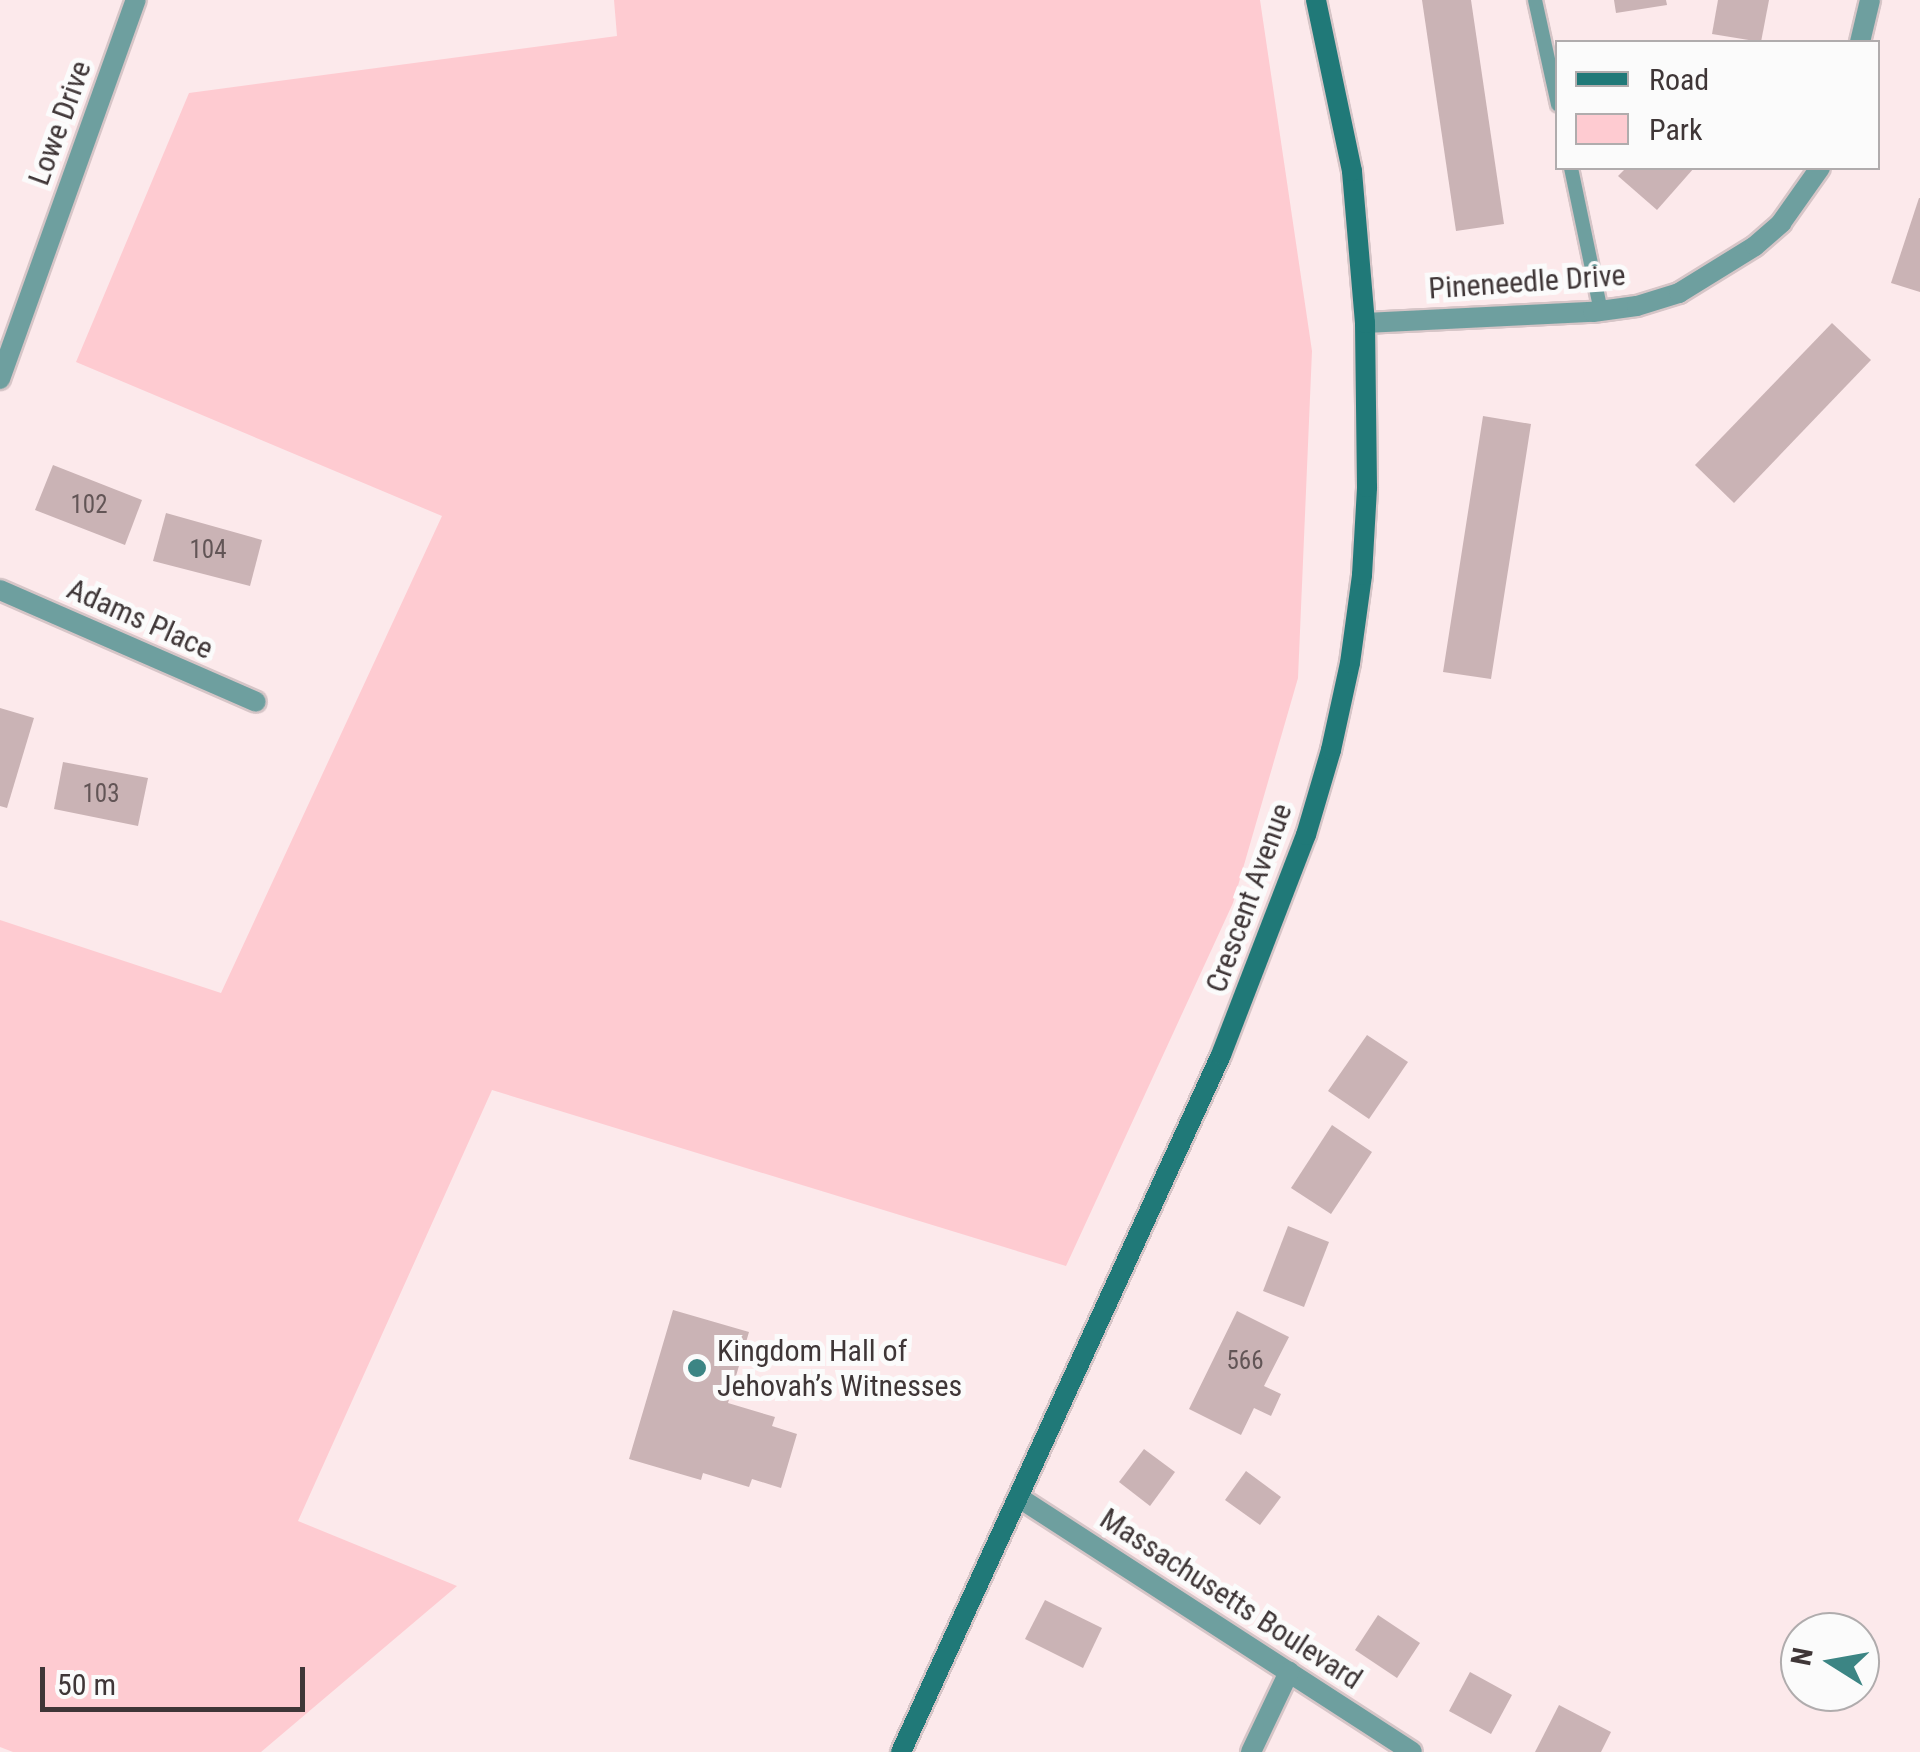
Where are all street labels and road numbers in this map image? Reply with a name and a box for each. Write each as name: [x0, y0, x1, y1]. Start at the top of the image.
street label: Lowe Drive: [21, 56, 99, 190]
street label: Pineneedle Drive: [1427, 257, 1627, 307]
street label: Adams Place: [62, 571, 218, 667]
street label: Crescent Avenue: [1198, 799, 1300, 997]
street label: Massachusetts Boulevard: [1093, 1501, 1369, 1697]

